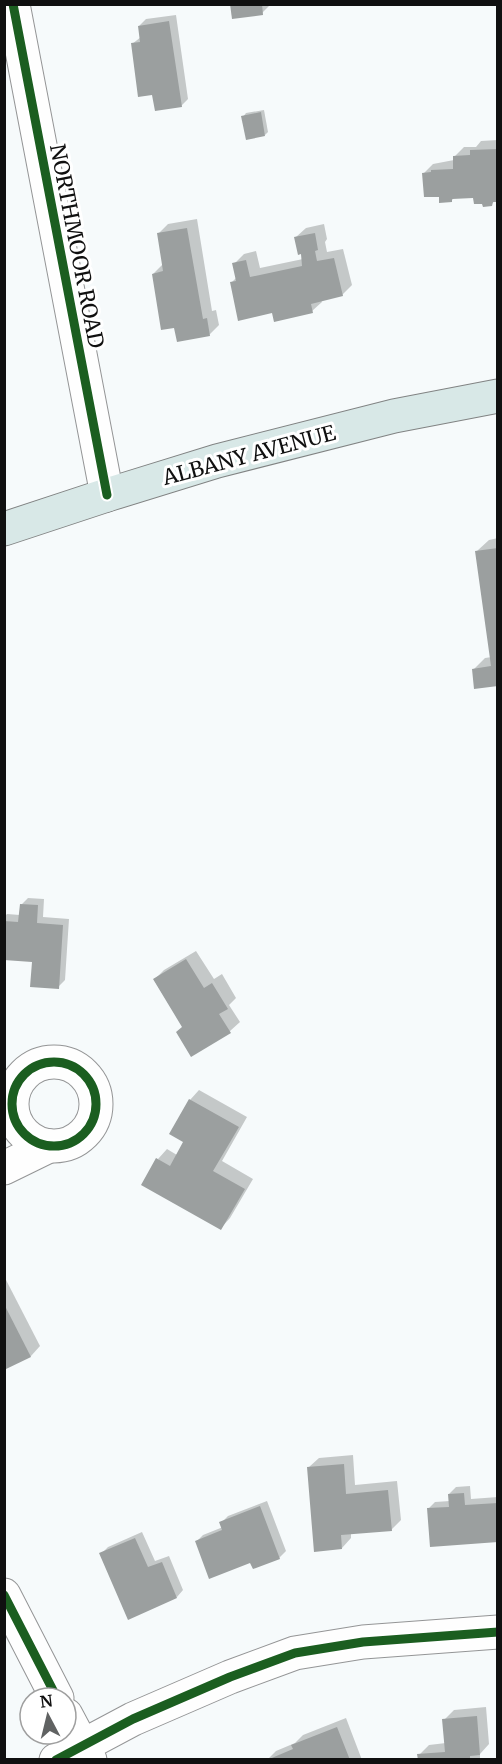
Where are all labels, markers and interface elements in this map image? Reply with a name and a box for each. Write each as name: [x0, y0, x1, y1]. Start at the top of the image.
street label: NORTHMOOR ROAD: [44, 142, 110, 350]
street label: ALBANY AVENUE: [159, 419, 339, 491]
north arrow: [18, 1686, 78, 1746]
text: N: [39, 1690, 54, 1712]

